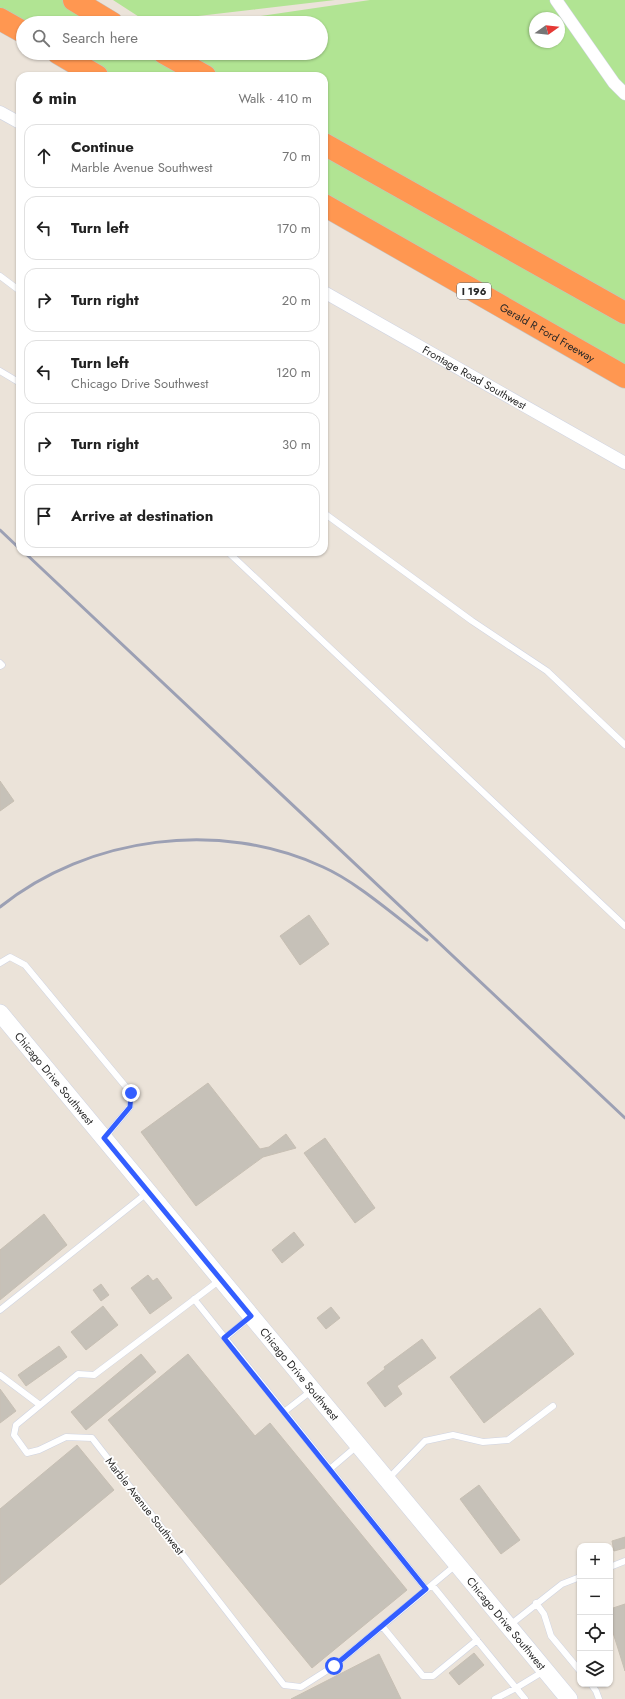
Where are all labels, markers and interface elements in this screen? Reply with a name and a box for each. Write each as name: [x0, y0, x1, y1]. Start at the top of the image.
north arrow: [529, 12, 565, 48]
search box: [16, 16, 328, 60]
icon: search: [30, 27, 52, 49]
text: Search here: [62, 27, 138, 49]
text: 6 min: [32, 86, 77, 110]
text: Walk · 410 m: [238, 89, 312, 108]
text: Continue: [71, 136, 134, 158]
icon: ahead: [33, 145, 55, 167]
text: 70 m: [282, 147, 311, 166]
text: Marble Avenue Southwest: [71, 158, 212, 177]
icon: left: [33, 217, 55, 239]
text: Turn left: [71, 217, 129, 239]
text: 170 m: [276, 219, 311, 238]
road number: I 196: [457, 283, 491, 299]
icon: right: [33, 289, 55, 311]
text: Turn right: [71, 289, 139, 311]
text: 20 m: [282, 291, 311, 310]
street label: Gerald R Ford Freeway: [497, 299, 598, 366]
street label: Frontage Road Southwest: [419, 342, 530, 414]
text: Turn left: [71, 352, 129, 374]
icon: left: [33, 361, 55, 383]
text: 120 m: [276, 363, 311, 382]
text: Chicago Drive Southwest: [71, 374, 208, 393]
icon: right: [33, 433, 55, 455]
text: Turn right: [71, 433, 139, 455]
text: 30 m: [282, 435, 311, 454]
icon: arrive: [33, 505, 55, 527]
text: Arrive at destination: [71, 505, 213, 527]
street label: Chicago Drive Southwest: [11, 1028, 98, 1129]
route end: [122, 1084, 140, 1102]
street label: Chicago Drive Southwest: [256, 1324, 343, 1424]
street label: Marble Avenue Southwest: [102, 1454, 188, 1558]
map controls: [577, 1543, 613, 1687]
button: +: [577, 1543, 613, 1579]
street label: Chicago Drive Southwest: [463, 1573, 550, 1674]
button: −: [577, 1579, 613, 1615]
button: locate: [577, 1615, 613, 1651]
button: layers: [577, 1651, 613, 1687]
route start: [325, 1657, 343, 1675]

